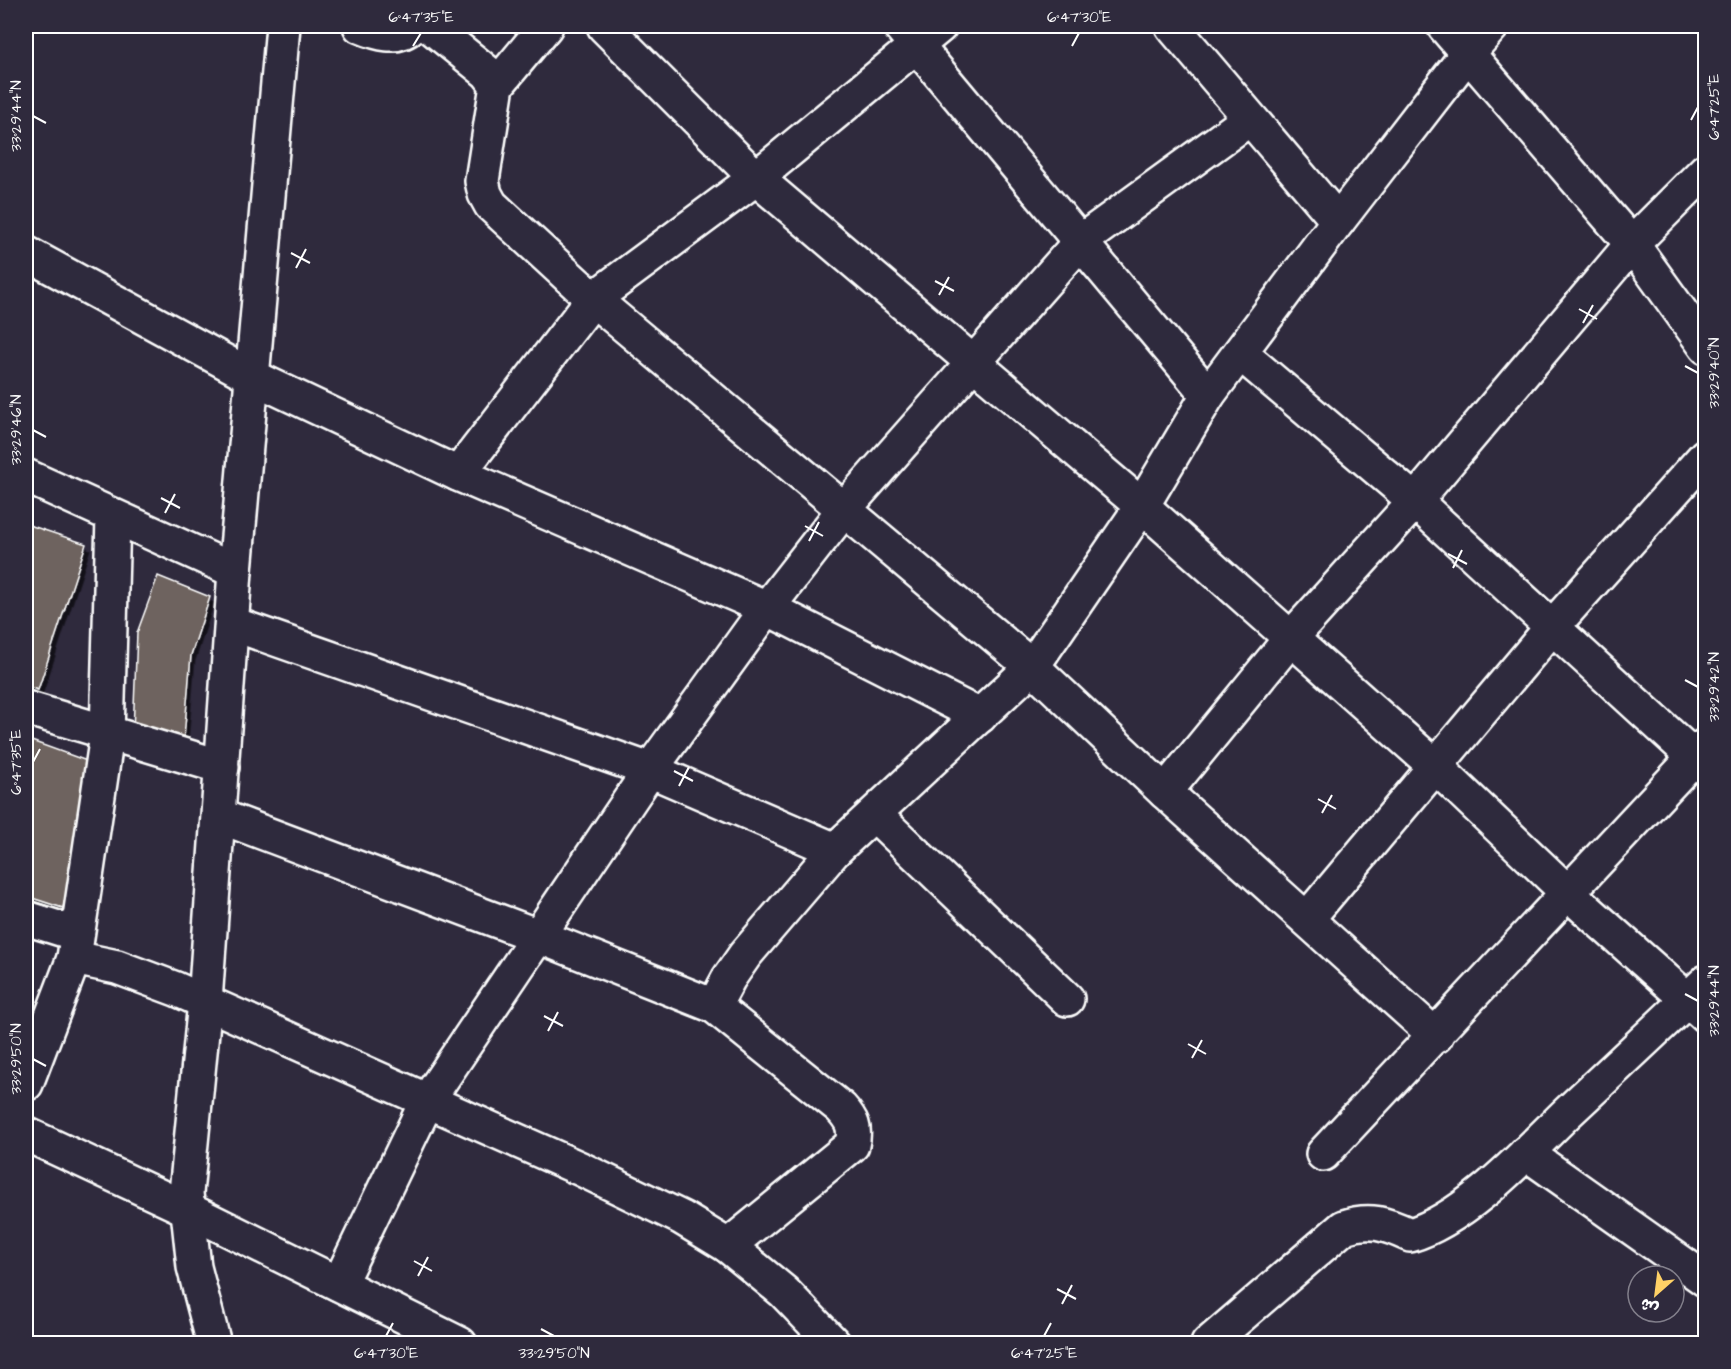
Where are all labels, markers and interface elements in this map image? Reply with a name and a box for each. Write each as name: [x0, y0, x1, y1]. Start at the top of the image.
text: 6°47'35"E: [388, 7, 454, 28]
text: 6°47'30"E: [1047, 7, 1111, 28]
text: 6°47'25"E: [1704, 74, 1725, 140]
text: 33°29'44"N: [6, 80, 27, 152]
text: 33°29'40"N: [1704, 338, 1725, 408]
text: 33°29'46"N: [6, 395, 27, 465]
text: 33°29'42"N: [1704, 652, 1725, 722]
text: 6°47'35"E: [6, 729, 27, 795]
text: 33°29'44"N: [1704, 965, 1725, 1037]
text: 33°29'50"N: [6, 1023, 27, 1095]
north arrow: [1626, 1264, 1686, 1324]
text: ش: [1636, 1293, 1662, 1320]
text: 6°47'30"E: [354, 1343, 418, 1364]
text: 33°29'50"N: [518, 1343, 590, 1364]
text: 6°47'25"E: [1011, 1343, 1077, 1364]

